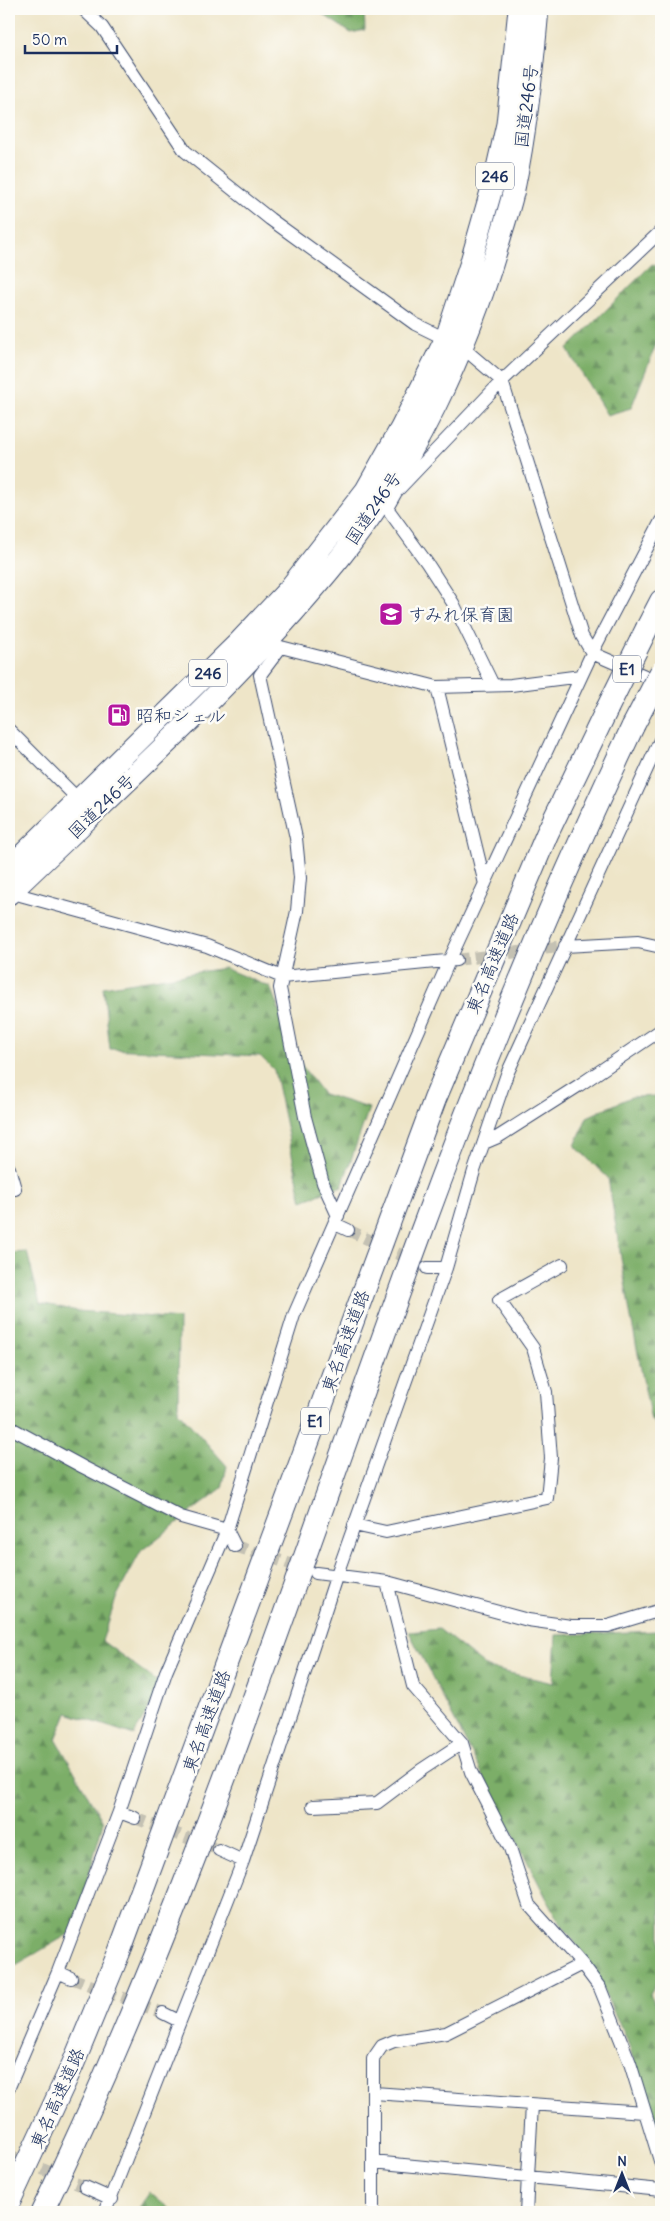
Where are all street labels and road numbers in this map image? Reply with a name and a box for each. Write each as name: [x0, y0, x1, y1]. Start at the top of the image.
street label: 国道246号: [509, 63, 543, 149]
road number: 246: [476, 162, 514, 190]
street label: 国道246号: [340, 467, 406, 549]
road number: E1: [613, 656, 641, 682]
road number: 246: [189, 660, 227, 686]
street label: 国道246号: [63, 768, 139, 844]
street label: 東名高速道路: [460, 909, 524, 1017]
street label: 東名高速道路: [316, 1286, 374, 1396]
road number: E1: [301, 1408, 329, 1434]
street label: 東名高速道路: [177, 1666, 235, 1776]
street label: 東名高速道路: [25, 2044, 89, 2152]

